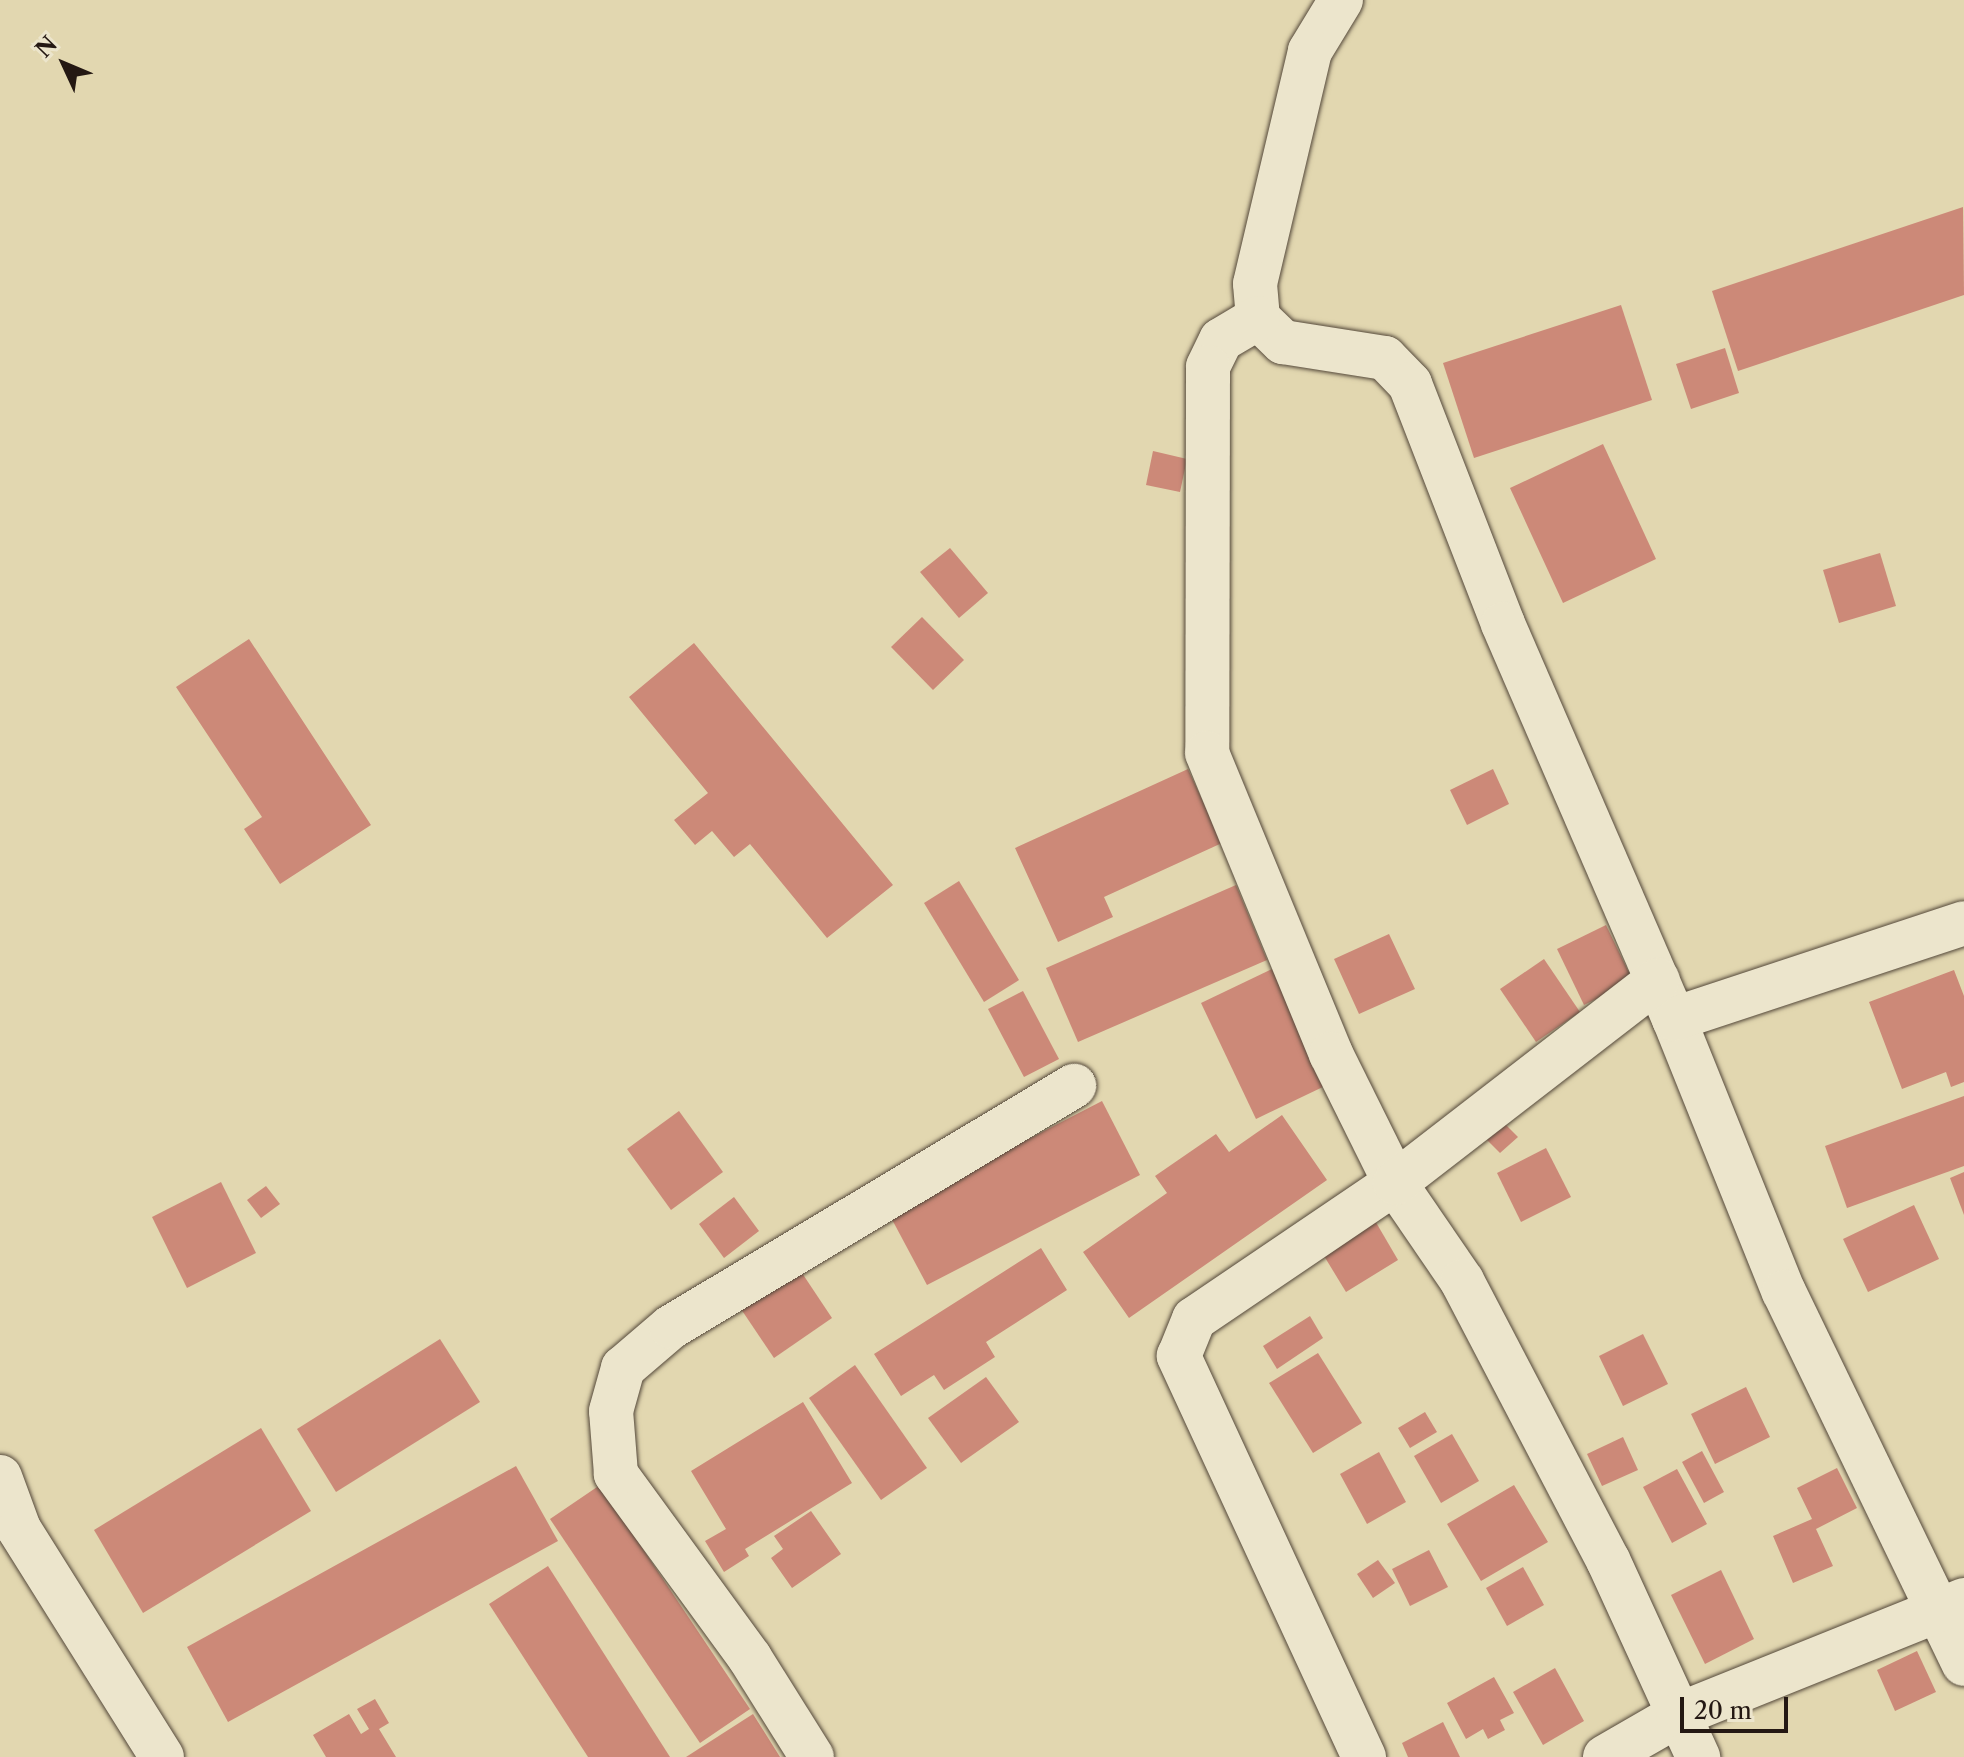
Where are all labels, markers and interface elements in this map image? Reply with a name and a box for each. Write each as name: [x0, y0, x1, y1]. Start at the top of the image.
north arrow: [24, 24, 104, 104]
text: N: [30, 31, 63, 63]
scale bar: [1684, 1681, 1792, 1731]
text: 20 m: [1694, 1696, 1752, 1725]

